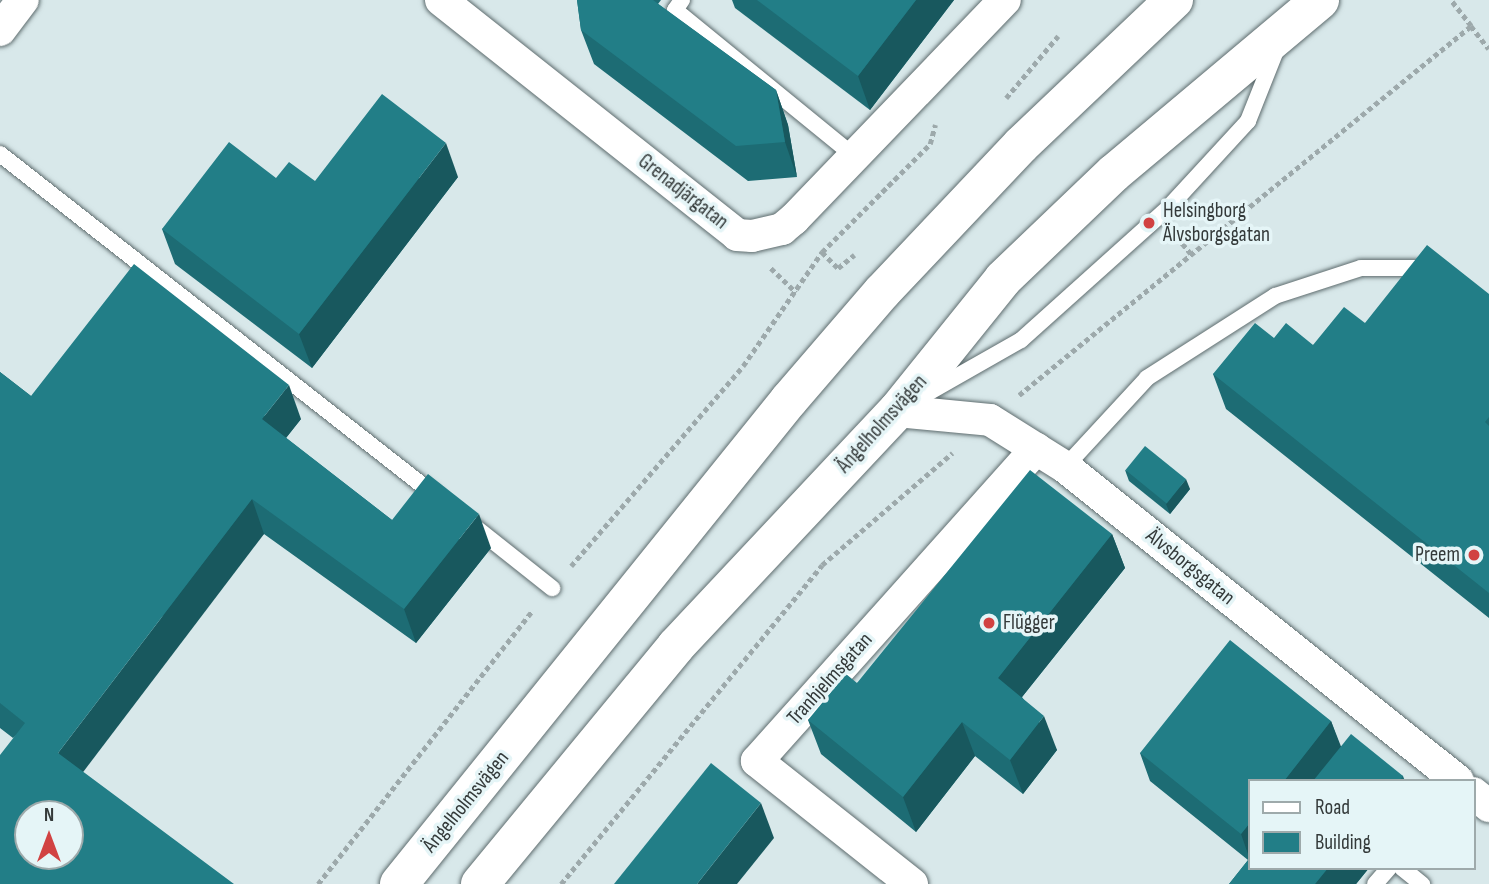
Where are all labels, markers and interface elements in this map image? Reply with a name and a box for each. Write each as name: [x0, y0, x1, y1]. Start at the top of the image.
street label: Grenadjärgatan: [633, 149, 733, 235]
place label: Helsingborg Älvsborgsgatan: [1163, 198, 1270, 248]
marker: Helsingborg Älvsborgsgatan: [1141, 215, 1157, 231]
street label: Ängelholmsvägen: [831, 370, 933, 478]
street label: Älvsborgsgatan: [1140, 524, 1240, 610]
place label: Preem: [1415, 542, 1460, 568]
marker: Preem: [1466, 547, 1482, 563]
place label: Flügger: [1003, 610, 1055, 636]
marker: Flügger: [981, 615, 997, 631]
street label: Tranhjelmsgatan: [782, 628, 878, 730]
street label: Ängelholmsvägen: [417, 746, 515, 858]
legend: [1248, 779, 1475, 870]
text: Road: [1315, 795, 1350, 820]
north arrow: [14, 800, 84, 870]
text: N: [44, 804, 54, 827]
text: Building: [1315, 830, 1371, 855]

